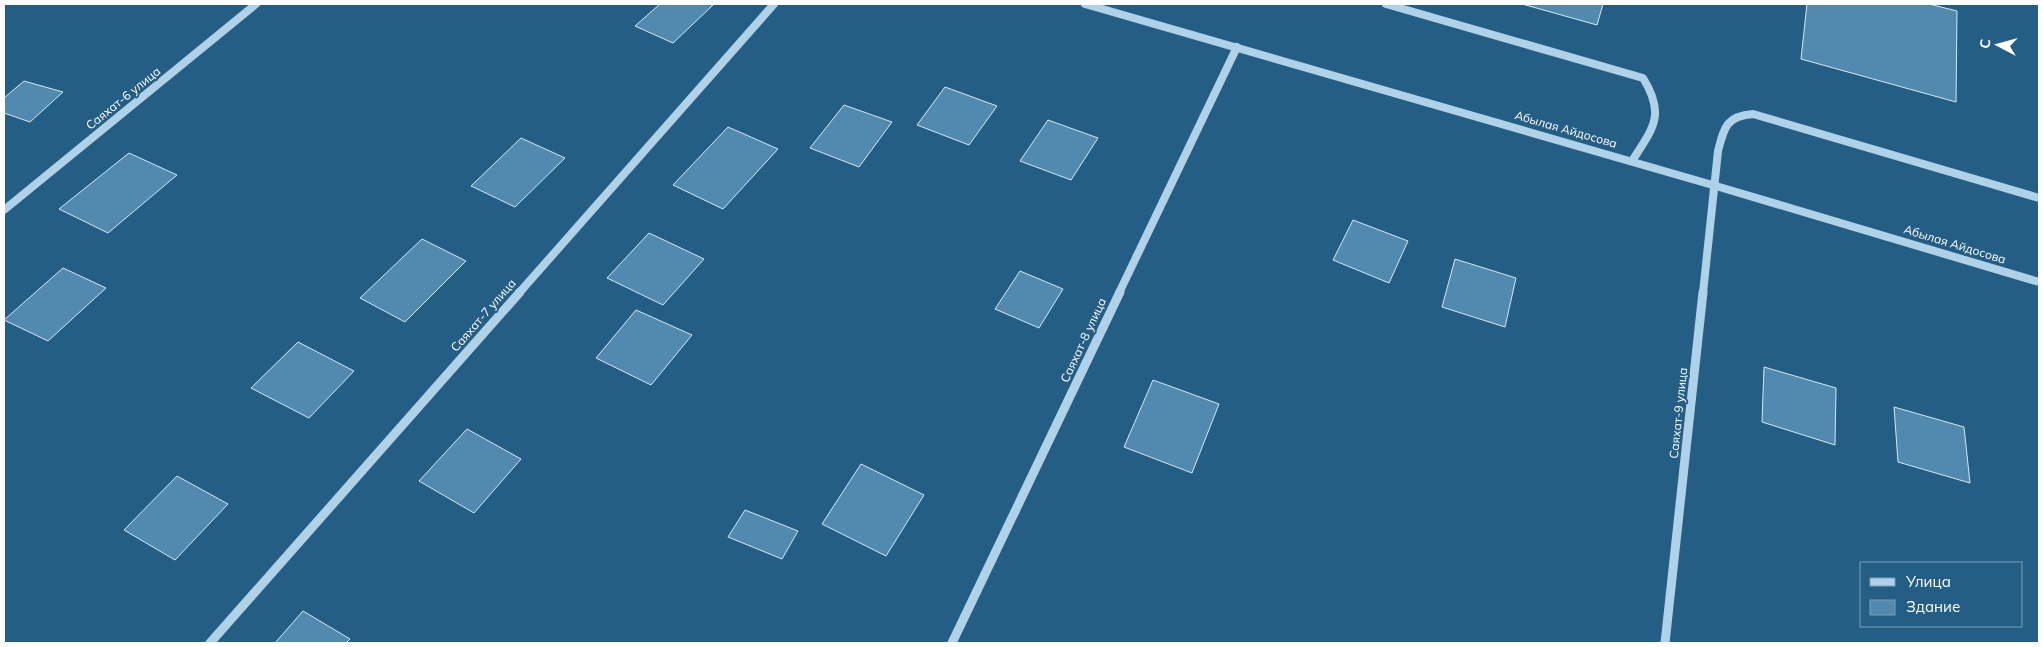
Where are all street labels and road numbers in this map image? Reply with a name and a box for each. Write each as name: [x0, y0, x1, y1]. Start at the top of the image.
street label: Саяхат-6 улица: [83, 63, 163, 133]
street label: Абылая Айдосова: [1513, 107, 1619, 151]
street label: Абылая Айдосова: [1902, 221, 2008, 267]
street label: Саяхат-7 улица: [447, 275, 519, 355]
street label: Саяхат-8 улица: [1057, 295, 1109, 385]
street label: Саяхат-9 улица: [1666, 367, 1690, 459]

